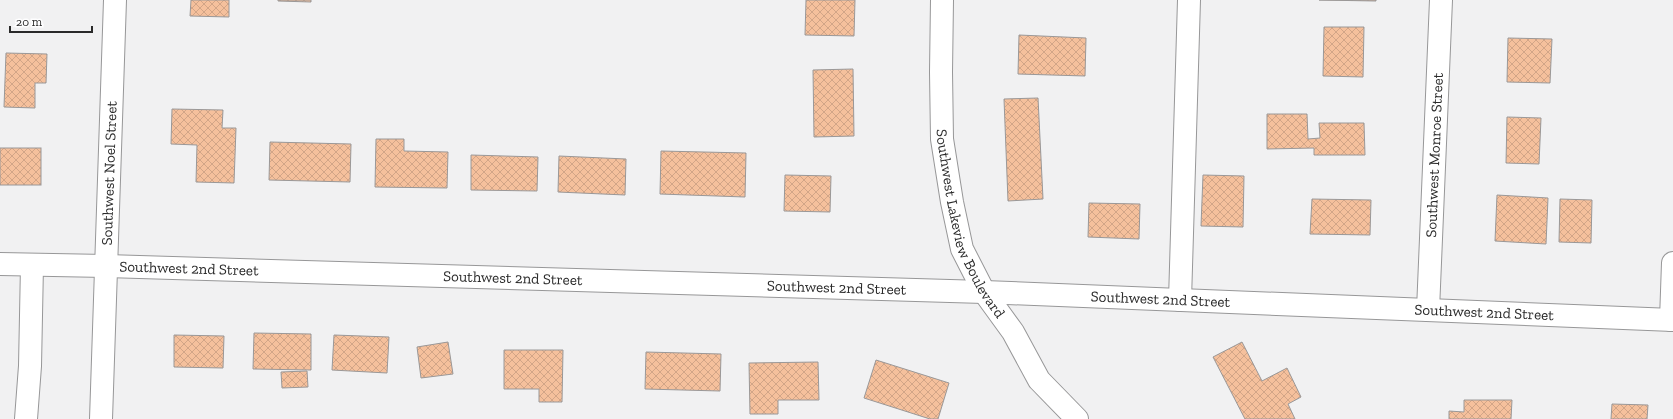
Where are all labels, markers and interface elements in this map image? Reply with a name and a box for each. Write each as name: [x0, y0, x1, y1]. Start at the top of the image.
scale bar: [10, 8, 92, 34]
text: 20 m: [16, 15, 43, 29]
street label: Southwest Monroe Street: [1422, 72, 1447, 238]
street label: Southwest Noel Street: [98, 100, 121, 246]
street label: Southwest Lakeview Boulevard: [933, 129, 1009, 322]
street label: Southwest 2nd Street: [119, 257, 259, 280]
street label: Southwest 2nd Street: [443, 267, 583, 289]
street label: Southwest 2nd Street: [767, 277, 907, 299]
street label: Southwest 2nd Street: [1090, 287, 1231, 311]
street label: Southwest 2nd Street: [1414, 301, 1555, 324]

